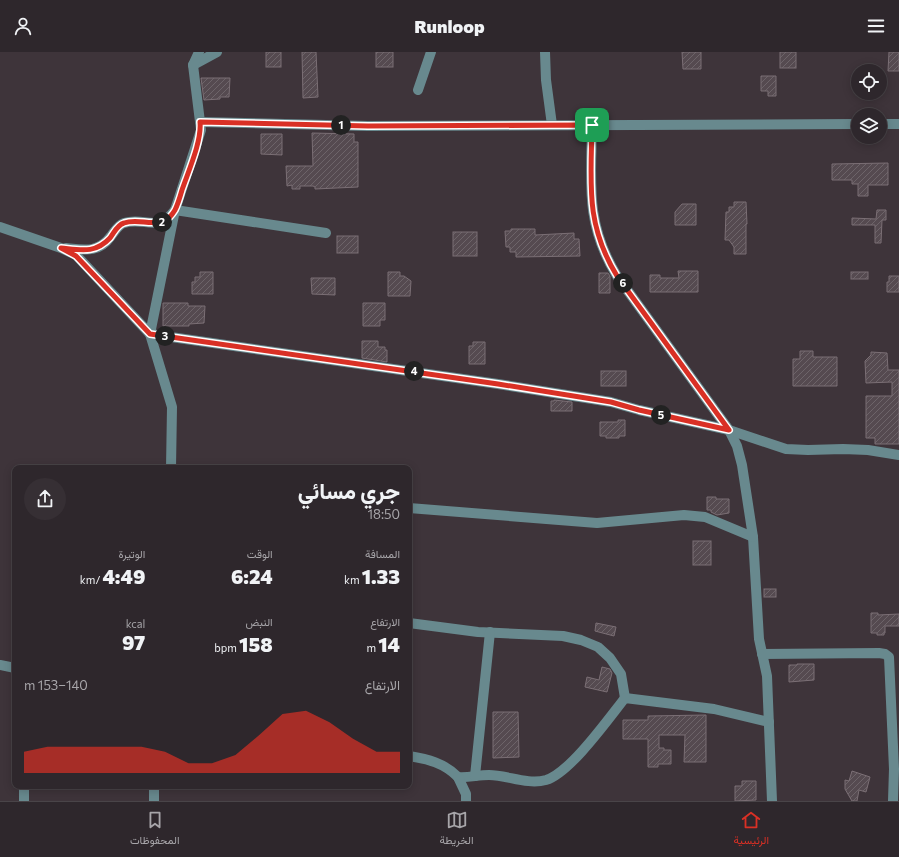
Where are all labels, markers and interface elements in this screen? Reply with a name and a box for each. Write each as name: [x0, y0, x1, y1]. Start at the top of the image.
icon: person: [12, 15, 34, 37]
text: Runloop: [414, 15, 485, 37]
icon: menu: [865, 15, 887, 37]
map controls: [851, 64, 887, 144]
button: locate: [851, 64, 887, 100]
pin: [575, 108, 609, 142]
button: layers: [851, 108, 887, 144]
icon: arrive: [581, 114, 603, 136]
pin: 1: [331, 115, 351, 135]
text: 1: [339, 118, 343, 131]
pin: 2: [152, 212, 172, 232]
text: 2: [159, 215, 165, 228]
pin: 6: [613, 273, 633, 293]
text: 6: [620, 276, 626, 289]
pin: 3: [155, 326, 175, 346]
text: 3: [162, 329, 168, 342]
pin: 4: [404, 361, 424, 381]
text: 4: [411, 364, 417, 377]
pin: 5: [651, 405, 671, 425]
text: 5: [658, 408, 664, 421]
text: جري مسائي: [298, 477, 400, 504]
button: share: [24, 478, 66, 520]
text: 18:50: [368, 506, 400, 522]
text: الوتيرة: [118, 547, 145, 560]
text: الوقت: [247, 547, 273, 560]
text: المسافة: [365, 547, 400, 560]
text: 4:49: [102, 564, 145, 588]
text: 6:24: [231, 564, 273, 588]
text: 1.33: [362, 564, 400, 588]
text: /km: [80, 573, 102, 586]
text: km: [344, 573, 362, 586]
text: النبض: [245, 615, 273, 628]
text: الارتفاع: [370, 615, 400, 628]
text: kcal: [126, 617, 145, 630]
text: 97: [122, 630, 145, 654]
text: 158: [239, 632, 273, 656]
text: 14: [378, 632, 400, 656]
text: bpm: [214, 641, 239, 654]
text: m: [367, 641, 378, 654]
text: 140–153 m: [24, 677, 88, 693]
text: الارتفاع: [365, 677, 400, 693]
tab: المحفوظات: [130, 809, 180, 850]
tab: الخريطة: [440, 809, 474, 850]
tab: الرئيسية: [733, 809, 769, 850]

